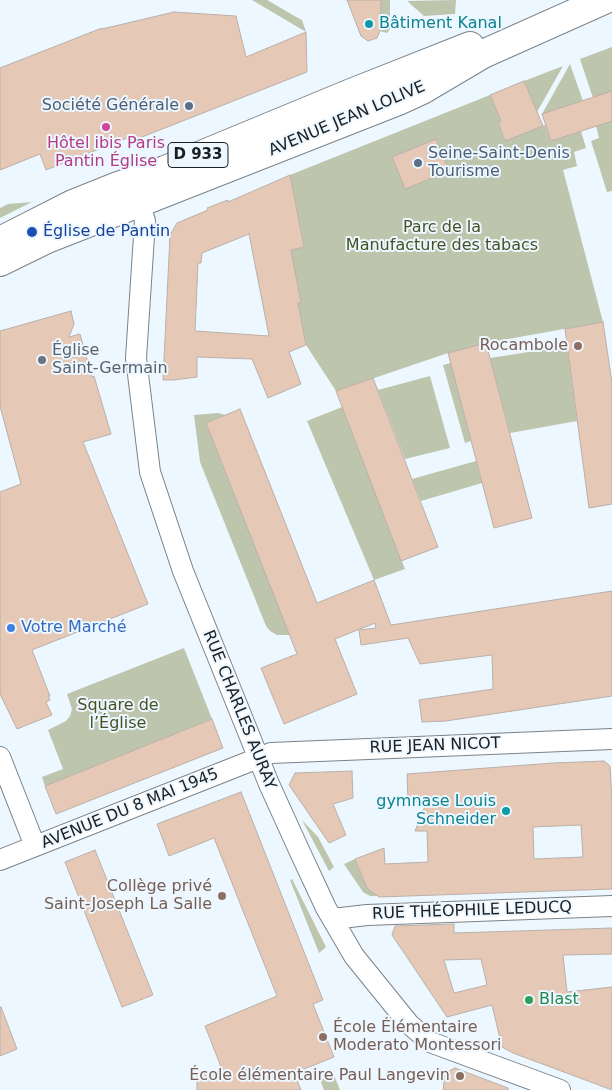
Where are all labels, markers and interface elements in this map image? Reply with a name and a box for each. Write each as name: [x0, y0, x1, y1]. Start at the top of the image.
place label: Bâtiment Kanal: [379, 14, 502, 34]
marker: Bâtiment Kanal: [363, 18, 375, 30]
street label: AVENUE JEAN LOLIVE: [266, 77, 428, 161]
place label: Société Générale: [42, 96, 179, 116]
marker: Société Générale: [183, 100, 195, 112]
marker: Hôtel ibis Paris Pantin Église: [100, 121, 112, 133]
place label: Hôtel ibis Paris Pantin Église: [47, 134, 165, 172]
road number: D 933: [168, 142, 228, 168]
place label: Seine-Saint-Denis Tourisme: [428, 144, 570, 182]
marker: Seine-Saint-Denis Tourisme: [412, 157, 424, 169]
park label: Parc de la Manufacture des tabacs: [346, 218, 538, 256]
place label: Église de Pantin: [43, 222, 170, 242]
marker: Église de Pantin: [25, 225, 39, 239]
place label: Rocambole: [479, 336, 568, 356]
marker: Rocambole: [572, 340, 584, 352]
place label: Église Saint-Germain: [52, 341, 168, 379]
marker: Église Saint-Germain: [36, 354, 48, 366]
place label: Votre Marché: [21, 618, 127, 638]
marker: Votre Marché: [5, 622, 17, 634]
street label: RUE CHARLES AURAY: [198, 628, 280, 792]
park label: Square de l’Église: [77, 696, 159, 734]
street label: RUE JEAN NICOT: [369, 734, 501, 758]
street label: AVENUE DU 8 MAI 1945: [39, 765, 221, 853]
place label: gymnase Louis Schneider: [376, 792, 496, 830]
marker: gymnase Louis Schneider: [500, 805, 512, 817]
place label: Collège privé Saint-Joseph La Salle: [44, 877, 212, 915]
marker: Collège privé Saint-Joseph La Salle: [216, 890, 228, 902]
street label: RUE THÉOPHILE LEDUCQ: [372, 898, 572, 924]
place label: Blast: [539, 990, 579, 1010]
marker: Blast: [523, 994, 535, 1006]
place label: École Élémentaire Moderato Montessori: [333, 1018, 501, 1056]
marker: École Élémentaire Moderato Montessori: [317, 1031, 329, 1043]
place label: École élémentaire Paul Langevin: [189, 1066, 450, 1086]
marker: École élémentaire Paul Langevin: [454, 1070, 466, 1082]

